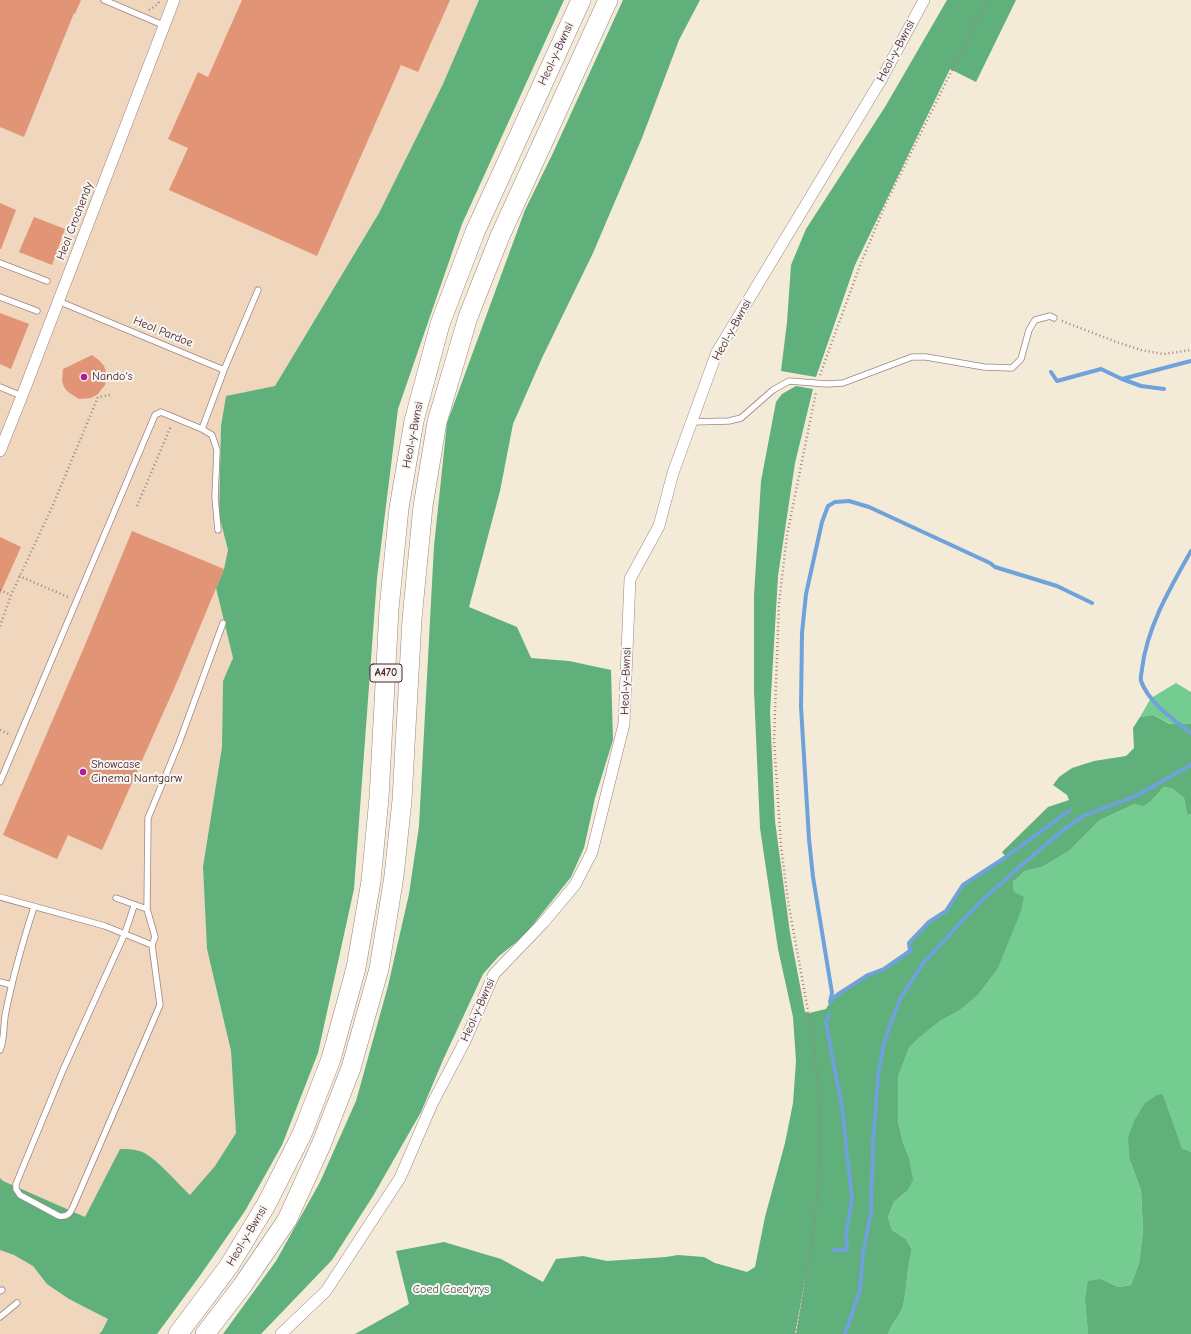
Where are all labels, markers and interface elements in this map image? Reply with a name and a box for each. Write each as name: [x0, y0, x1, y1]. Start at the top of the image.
street label: Heol-y-Bwnsi: [874, 18, 918, 84]
street label: Heol-y-Bwnsi: [535, 20, 577, 88]
street label: Heol Crochendy: [53, 180, 97, 262]
street label: Heol-y-Bwnsi: [709, 297, 755, 363]
street label: Heol Pardoe: [131, 313, 195, 351]
place label: Nando's: [92, 370, 133, 384]
marker: Nando's: [79, 372, 89, 382]
street label: Heol-y-Bwnsi: [399, 400, 427, 470]
street label: Heol-y-Bwnsi: [618, 647, 634, 715]
road number: A470: [370, 664, 402, 682]
place label: Showcase Cinema Nantgarw: [91, 758, 182, 786]
marker: Showcase Cinema Nantgarw: [78, 767, 88, 777]
street label: Heol-y-Bwnsi: [458, 976, 498, 1044]
street label: Heol-y-Bwnsi: [223, 1203, 271, 1269]
park label: Coed Caedyrys: [413, 1283, 489, 1297]

